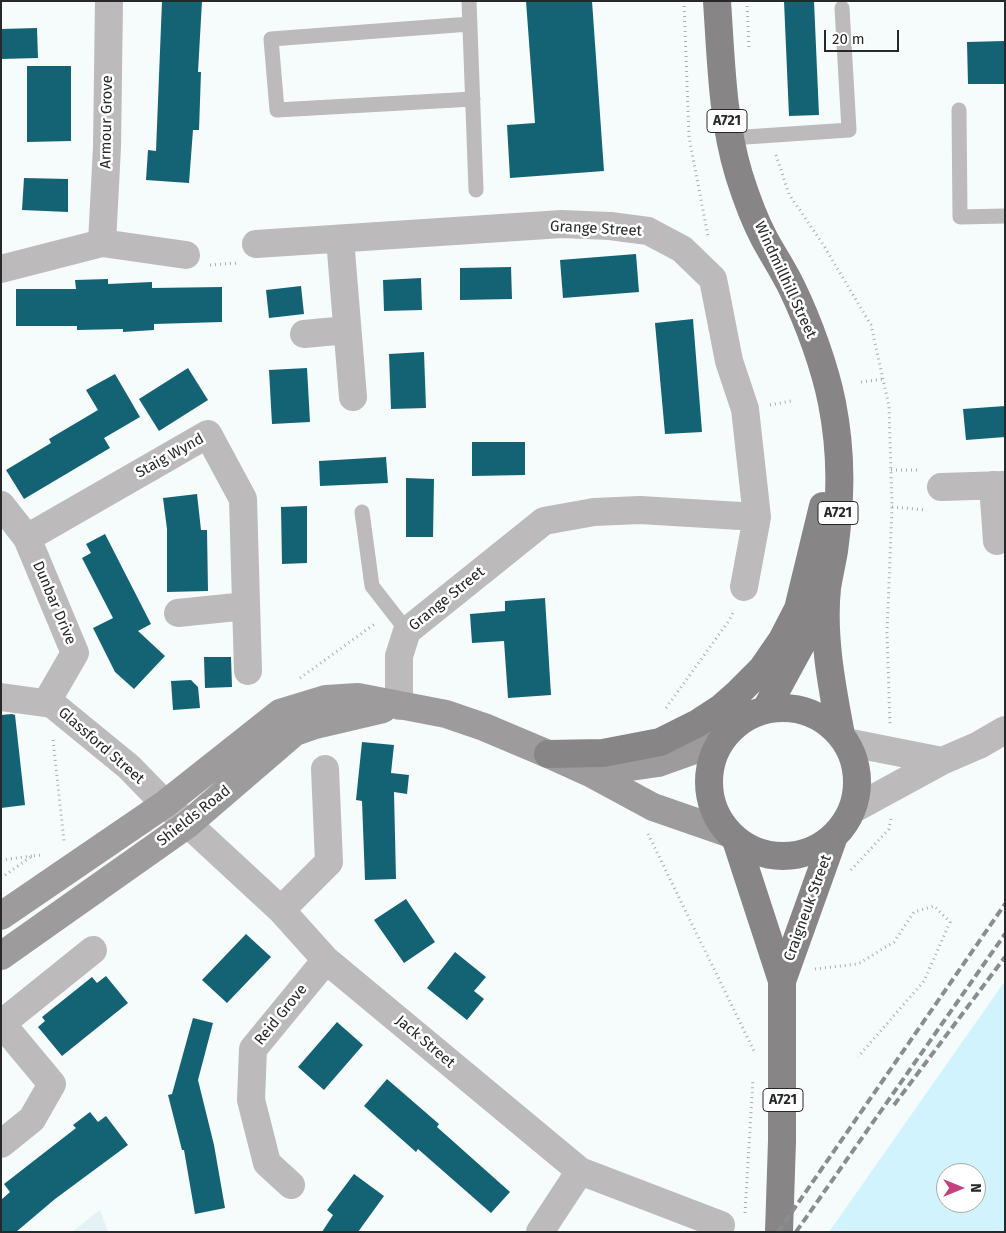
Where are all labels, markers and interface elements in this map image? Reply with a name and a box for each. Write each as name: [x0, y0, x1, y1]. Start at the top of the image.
scale bar: [826, 20, 901, 52]
text: 20 m: [832, 30, 865, 48]
street label: Armour Grove: [97, 75, 117, 169]
road number: A721: [707, 110, 747, 132]
street label: Grange Street: [550, 218, 642, 240]
street label: Windmillhill Street: [750, 219, 820, 341]
street label: Staig Wynd: [133, 430, 207, 482]
road number: A721: [818, 502, 858, 524]
street label: Dunbar Drive: [28, 559, 80, 647]
street label: Grange Street: [406, 563, 488, 635]
street label: Glassford Street: [54, 704, 148, 788]
street label: Shields Road: [154, 782, 234, 850]
street label: Craigneuk Street: [780, 852, 836, 964]
street label: Reid Grove: [251, 981, 311, 1049]
street label: Jack Street: [392, 1012, 458, 1072]
road number: A721: [763, 1088, 803, 1112]
north arrow: [936, 1163, 986, 1213]
text: N: [967, 1183, 984, 1193]

